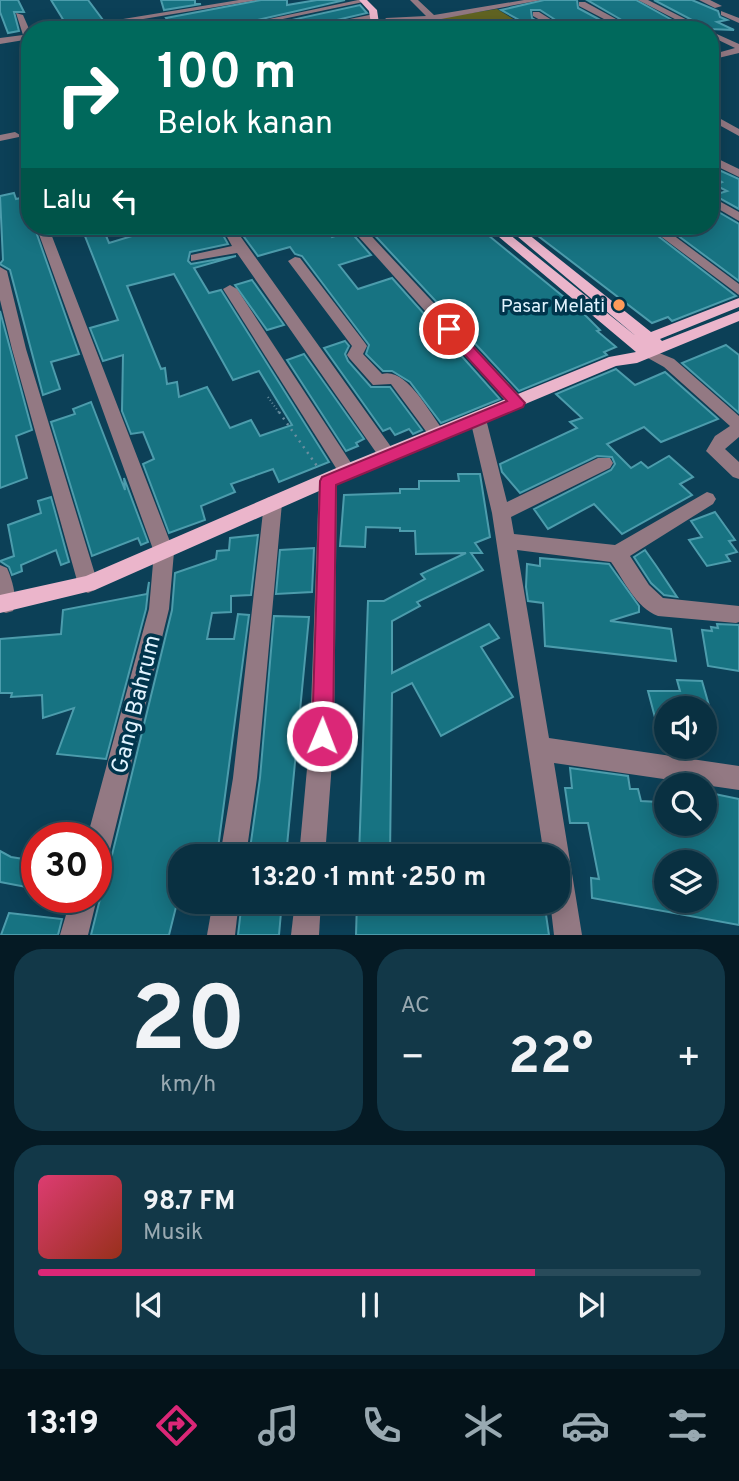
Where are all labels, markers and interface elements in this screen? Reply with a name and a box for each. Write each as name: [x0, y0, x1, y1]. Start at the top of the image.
text: 100 m: [157, 44, 296, 106]
icon: right: [42, 49, 133, 140]
text: Belok kanan: [157, 105, 333, 145]
icon: left: [106, 182, 144, 220]
text: Lalu: [42, 185, 92, 218]
place label: Pasar Melati: [501, 295, 605, 319]
marker: Pasar Melati: [611, 297, 627, 313]
pin: [419, 299, 479, 359]
icon: arrive: [430, 310, 468, 348]
street label: Gang Bahrum: [106, 632, 169, 777]
map controls: [654, 696, 717, 913]
button: sound: [654, 696, 717, 759]
position arrow: [285, 699, 359, 773]
button: search: [654, 773, 717, 836]
speed limit sign: 30: [21, 822, 112, 913]
button: layers: [654, 850, 717, 913]
text: 13:20 · 1 mnt · 250 m: [252, 862, 486, 895]
text: 20: [131, 968, 246, 1083]
text: AC: [401, 992, 430, 1021]
text: 22°: [508, 1026, 593, 1092]
text: −: [401, 1035, 425, 1084]
text: +: [676, 1035, 701, 1084]
text: km/h: [160, 1071, 216, 1100]
text: 98.7 FM: [143, 1186, 235, 1219]
text: Musik: [143, 1219, 203, 1248]
icon: previous: [130, 1286, 168, 1324]
icon: pause: [351, 1286, 389, 1324]
icon: next: [572, 1286, 610, 1324]
icon: directions: [152, 1401, 201, 1450]
icon: music: [254, 1401, 303, 1450]
icon: phone: [357, 1401, 406, 1450]
icon: climate: [459, 1401, 508, 1450]
icon: car: [561, 1401, 610, 1450]
icon: filters: [663, 1401, 712, 1450]
text: 13:19: [27, 1405, 99, 1445]

